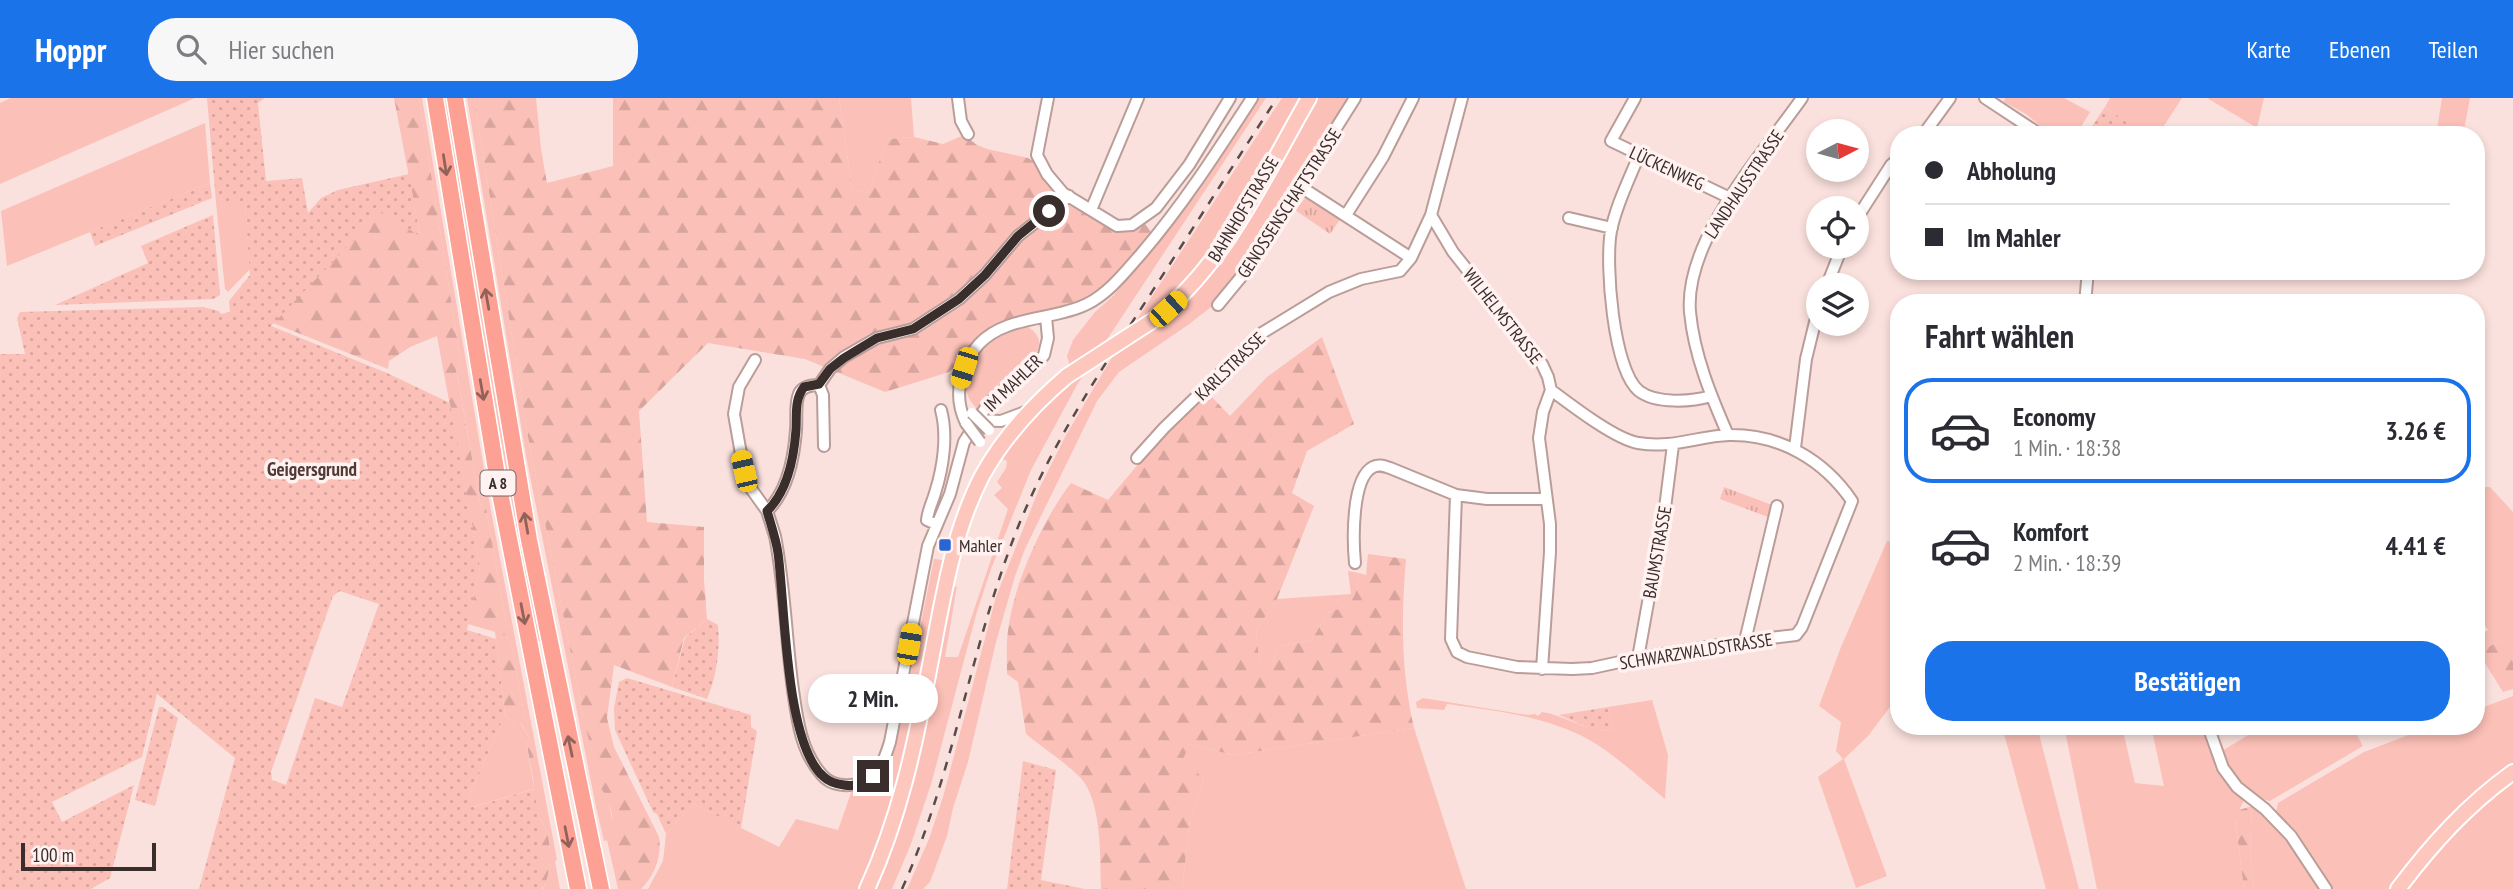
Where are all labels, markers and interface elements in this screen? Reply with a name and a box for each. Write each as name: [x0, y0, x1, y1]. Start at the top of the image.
search box: [148, 18, 638, 81]
text: Hoppr: [35, 28, 106, 71]
icon: search: [172, 30, 210, 68]
text: Hier suchen: [228, 33, 334, 66]
text: Karte: [2247, 34, 2291, 65]
text: Ebenen: [2329, 34, 2391, 65]
text: Teilen: [2429, 34, 2478, 65]
north arrow: [1806, 119, 1869, 182]
map controls: [1806, 119, 1869, 336]
street label: GENOSSENSCHAFTSTRASSE: [1232, 124, 1346, 282]
street label: LANDHAUSSTRASSE: [1699, 125, 1789, 243]
street label: LÜCKENWEG: [1626, 141, 1708, 195]
street label: BAHNHOFSTRASSE: [1203, 152, 1283, 266]
one-way arrow: [439, 154, 452, 176]
text: Abholung: [1967, 154, 2056, 187]
route start: [1033, 195, 1065, 227]
button: locate: [1806, 196, 1869, 259]
text: Im Mahler: [1967, 221, 2061, 254]
street label: WILHELMSTRASSE: [1458, 263, 1548, 369]
button: layers: [1806, 273, 1869, 336]
car: [1146, 287, 1191, 331]
one-way arrow: [480, 288, 493, 311]
text: Fahrt wählen: [1925, 315, 2074, 357]
street label: KARLSTRASSE: [1190, 327, 1270, 405]
car: [948, 345, 981, 391]
street label: IM MAHLER: [979, 349, 1047, 417]
one-way arrow: [476, 378, 489, 401]
icon: car: [1929, 399, 1992, 462]
text: Economy: [2013, 400, 2095, 433]
text: 3.26 €: [2385, 414, 2446, 447]
text: 1 Min. · 18:38: [2013, 433, 2121, 462]
car: [730, 448, 759, 494]
district label: Geigersgrund: [267, 457, 357, 481]
road number: A 8: [480, 470, 516, 496]
street label: BAUMSTRASSE: [1638, 504, 1676, 600]
one-way arrow: [519, 512, 532, 535]
icon: car: [1929, 514, 1992, 577]
text: Komfort: [2013, 515, 2089, 548]
text: 4.41 €: [2385, 529, 2446, 562]
place label: Mahler: [959, 534, 1002, 557]
marker: Mahler: [937, 537, 953, 553]
text: 2 Min. · 18:39: [2013, 548, 2121, 577]
one-way arrow: [516, 602, 530, 625]
car: [896, 621, 923, 667]
street label: SCHWARZWALDSTRASSE: [1618, 628, 1774, 674]
button: Bestätigen: [1925, 641, 2450, 721]
callout: 2 Min.: [808, 674, 938, 724]
text: 2 Min.: [847, 684, 899, 713]
one-way arrow: [563, 735, 577, 758]
route end: [857, 760, 889, 792]
one-way arrow: [560, 825, 574, 848]
scale bar: [21, 840, 156, 872]
text: 100 m: [32, 843, 74, 867]

